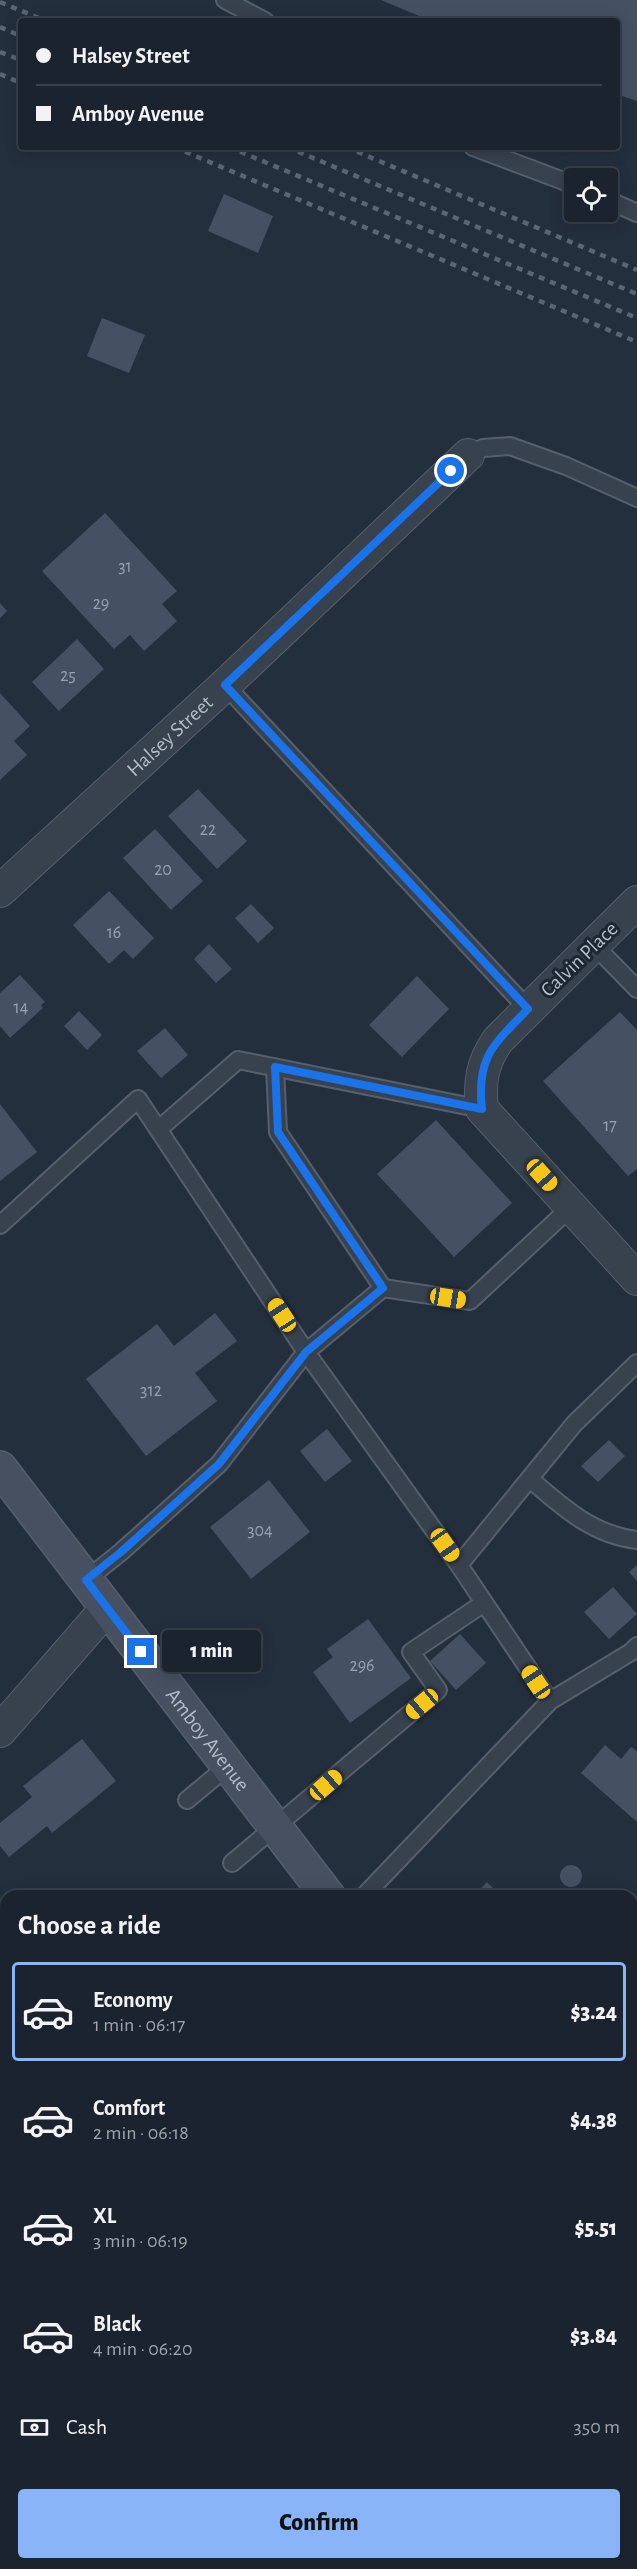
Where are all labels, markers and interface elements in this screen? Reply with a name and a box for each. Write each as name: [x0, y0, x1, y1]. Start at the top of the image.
text: Halsey Street: [72, 45, 190, 67]
text: Amboy Avenue: [72, 103, 204, 125]
map controls: [564, 168, 618, 222]
button: locate: [564, 168, 618, 222]
route start: [437, 457, 464, 484]
house number: 31: [118, 558, 132, 576]
house number: 29: [93, 595, 109, 613]
house number: 25: [60, 667, 76, 685]
street label: Halsey Street: [123, 692, 217, 780]
house number: 22: [200, 821, 216, 839]
house number: 20: [154, 861, 172, 879]
street label: Calvin Place: [537, 918, 622, 1001]
house number: 16: [107, 924, 121, 942]
house number: 14: [14, 999, 29, 1017]
house number: 17: [603, 1117, 617, 1135]
car: [523, 1156, 561, 1194]
car: [429, 1286, 467, 1310]
car: [265, 1295, 299, 1335]
house number: 312: [140, 1382, 162, 1400]
house number: 304: [247, 1522, 273, 1540]
car: [427, 1525, 463, 1565]
callout: 1 min: [162, 1631, 261, 1673]
route end: [127, 1638, 154, 1665]
text: 1 min: [190, 1641, 233, 1661]
house number: 296: [349, 1657, 375, 1675]
car: [518, 1662, 554, 1702]
street label: Amboy Avenue: [162, 1684, 253, 1795]
car: [402, 1686, 442, 1722]
car: [307, 1766, 345, 1804]
text: Choose a ride: [18, 1912, 161, 1939]
icon: car: [21, 1985, 75, 2039]
text: Economy: [93, 1989, 173, 2011]
text: $3.24: [570, 2001, 617, 2023]
text: 1 min · 06:17: [93, 2015, 185, 2035]
icon: car: [21, 2093, 75, 2147]
text: Comfort: [93, 2097, 165, 2119]
text: $4.38: [570, 2109, 617, 2131]
text: 2 min · 06:18: [93, 2123, 189, 2143]
icon: car: [21, 2201, 75, 2255]
text: XL: [93, 2205, 116, 2227]
text: $5.51: [575, 2217, 617, 2239]
text: 3 min · 06:19: [93, 2231, 188, 2251]
icon: car: [21, 2309, 75, 2363]
text: Black: [93, 2313, 141, 2335]
text: $3.84: [570, 2325, 617, 2347]
text: 4 min · 06:20: [93, 2339, 192, 2359]
icon: cash: [18, 2411, 51, 2444]
text: Cash: [66, 2416, 107, 2438]
text: 350 m: [574, 2417, 620, 2437]
button: Confirm: [18, 2489, 620, 2558]

